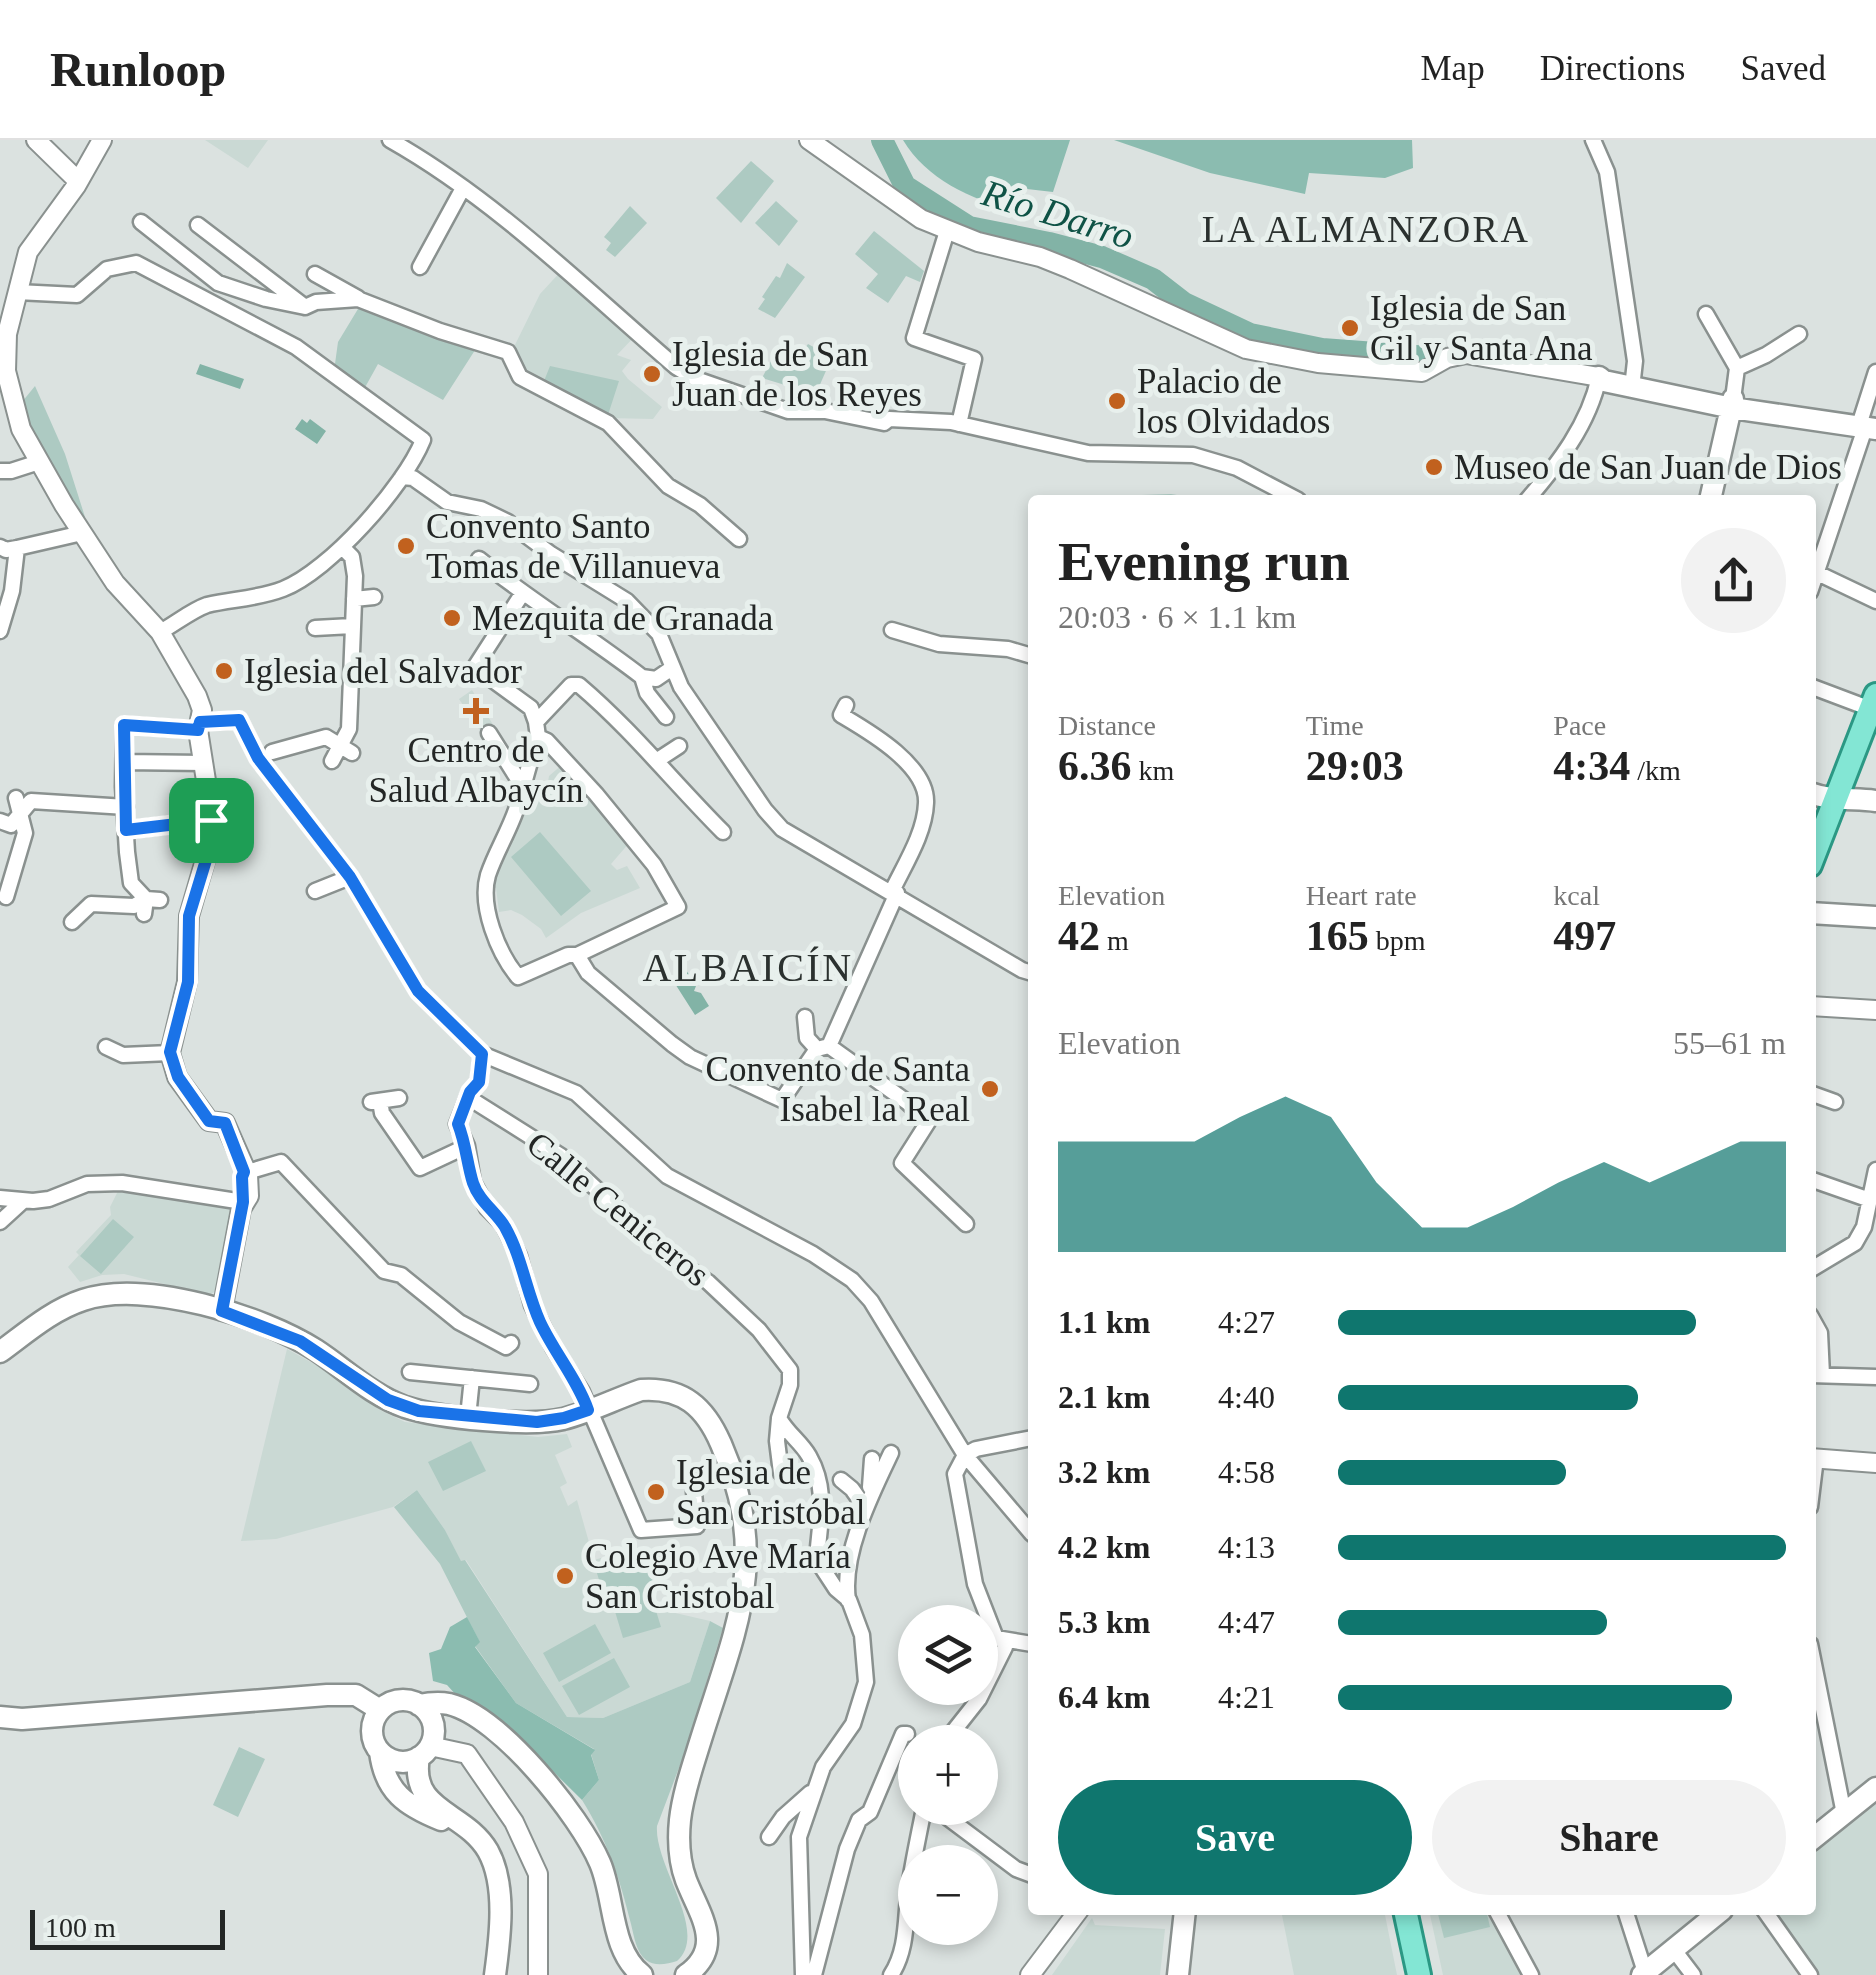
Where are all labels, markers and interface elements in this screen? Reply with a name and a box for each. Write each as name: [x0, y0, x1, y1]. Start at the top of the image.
text: Runloop: [50, 43, 226, 96]
text: Map: [1421, 49, 1485, 88]
text: Directions: [1540, 49, 1685, 88]
text: Saved: [1740, 49, 1826, 88]
water label: Río Darro: [976, 171, 1139, 257]
district label: LA ALMANZORA: [1202, 208, 1530, 250]
place label: Iglesia de San Gil y Santa Ana: [1370, 289, 1593, 368]
marker: Iglesia de San Gil y Santa Ana: [1339, 317, 1361, 339]
place label: Iglesia de San Juan de los Reyes: [672, 335, 922, 414]
place label: Palacio de los Olvidados: [1137, 362, 1330, 441]
marker: Iglesia de San Juan de los Reyes: [641, 363, 663, 385]
marker: Palacio de los Olvidados: [1106, 390, 1128, 412]
place label: Museo de San Juan de Dios: [1454, 448, 1842, 487]
marker: Museo de San Juan de Dios: [1423, 456, 1445, 478]
place label: Convento Santo Tomas de Villanueva: [426, 507, 721, 586]
button: share: [1681, 528, 1786, 633]
text: Evening run: [1058, 531, 1350, 592]
marker: Convento Santo Tomas de Villanueva: [395, 535, 417, 557]
place label: Mezquita de Granada: [472, 599, 774, 638]
text: 20:03 · 6 × 1.1 km: [1058, 599, 1296, 635]
marker: Mezquita de Granada: [441, 607, 463, 629]
place label: Iglesia del Salvador: [244, 652, 522, 691]
marker: Iglesia del Salvador: [213, 660, 235, 682]
marker: Centro de Salud Albaycín: [463, 698, 489, 724]
text: Distance: [1058, 710, 1156, 741]
text: Time: [1306, 710, 1364, 741]
text: Pace: [1553, 710, 1606, 741]
place label: Centro de Salud Albaycín: [369, 731, 583, 810]
text: 6.36: [1058, 743, 1132, 789]
text: 29:03: [1306, 743, 1404, 789]
text: 4:34: [1553, 743, 1630, 789]
text: km: [1132, 755, 1174, 786]
text: /km: [1630, 755, 1681, 786]
pin: [169, 778, 254, 863]
icon: arrive: [184, 793, 239, 848]
text: Elevation: [1058, 880, 1165, 911]
text: Heart rate: [1306, 880, 1417, 911]
text: kcal: [1553, 880, 1600, 911]
text: 42: [1058, 913, 1100, 959]
text: 165: [1306, 913, 1369, 959]
text: 497: [1553, 913, 1616, 959]
text: m: [1100, 925, 1129, 956]
text: bpm: [1369, 925, 1425, 956]
district label: ALBAICÍN: [642, 945, 854, 990]
text: Elevation: [1058, 1025, 1181, 1061]
text: 55–61 m: [1673, 1025, 1786, 1061]
place label: Convento de Santa Isabel la Real: [706, 1050, 970, 1129]
marker: Convento de Santa Isabel la Real: [979, 1078, 1001, 1100]
street label: Calle Ceniceros: [519, 1124, 717, 1294]
text: 1.1 km: [1058, 1304, 1150, 1340]
text: 4:27: [1218, 1304, 1275, 1340]
text: 2.1 km: [1058, 1379, 1150, 1415]
text: 4:40: [1218, 1379, 1275, 1415]
place label: Iglesia de San Cristóbal: [676, 1453, 866, 1532]
text: 3.2 km: [1058, 1454, 1150, 1490]
text: 4:58: [1218, 1454, 1275, 1490]
marker: Iglesia de San Cristóbal: [645, 1481, 667, 1503]
text: 4.2 km: [1058, 1529, 1150, 1565]
text: 4:13: [1218, 1529, 1275, 1565]
place label: Colegio Ave María San Cristobal: [585, 1537, 851, 1616]
marker: Colegio Ave María San Cristobal: [554, 1565, 576, 1587]
text: 5.3 km: [1058, 1604, 1150, 1640]
text: 4:47: [1218, 1604, 1275, 1640]
map controls: [898, 1605, 998, 1945]
button: layers: [898, 1605, 998, 1705]
text: 6.4 km: [1058, 1679, 1150, 1715]
text: 4:21: [1218, 1679, 1275, 1715]
button: +: [898, 1725, 998, 1825]
button: Save: [1058, 1780, 1412, 1895]
button: Share: [1432, 1780, 1786, 1895]
button: −: [898, 1845, 998, 1945]
scale bar: [30, 1905, 225, 1950]
text: 100 m: [45, 1912, 116, 1943]

